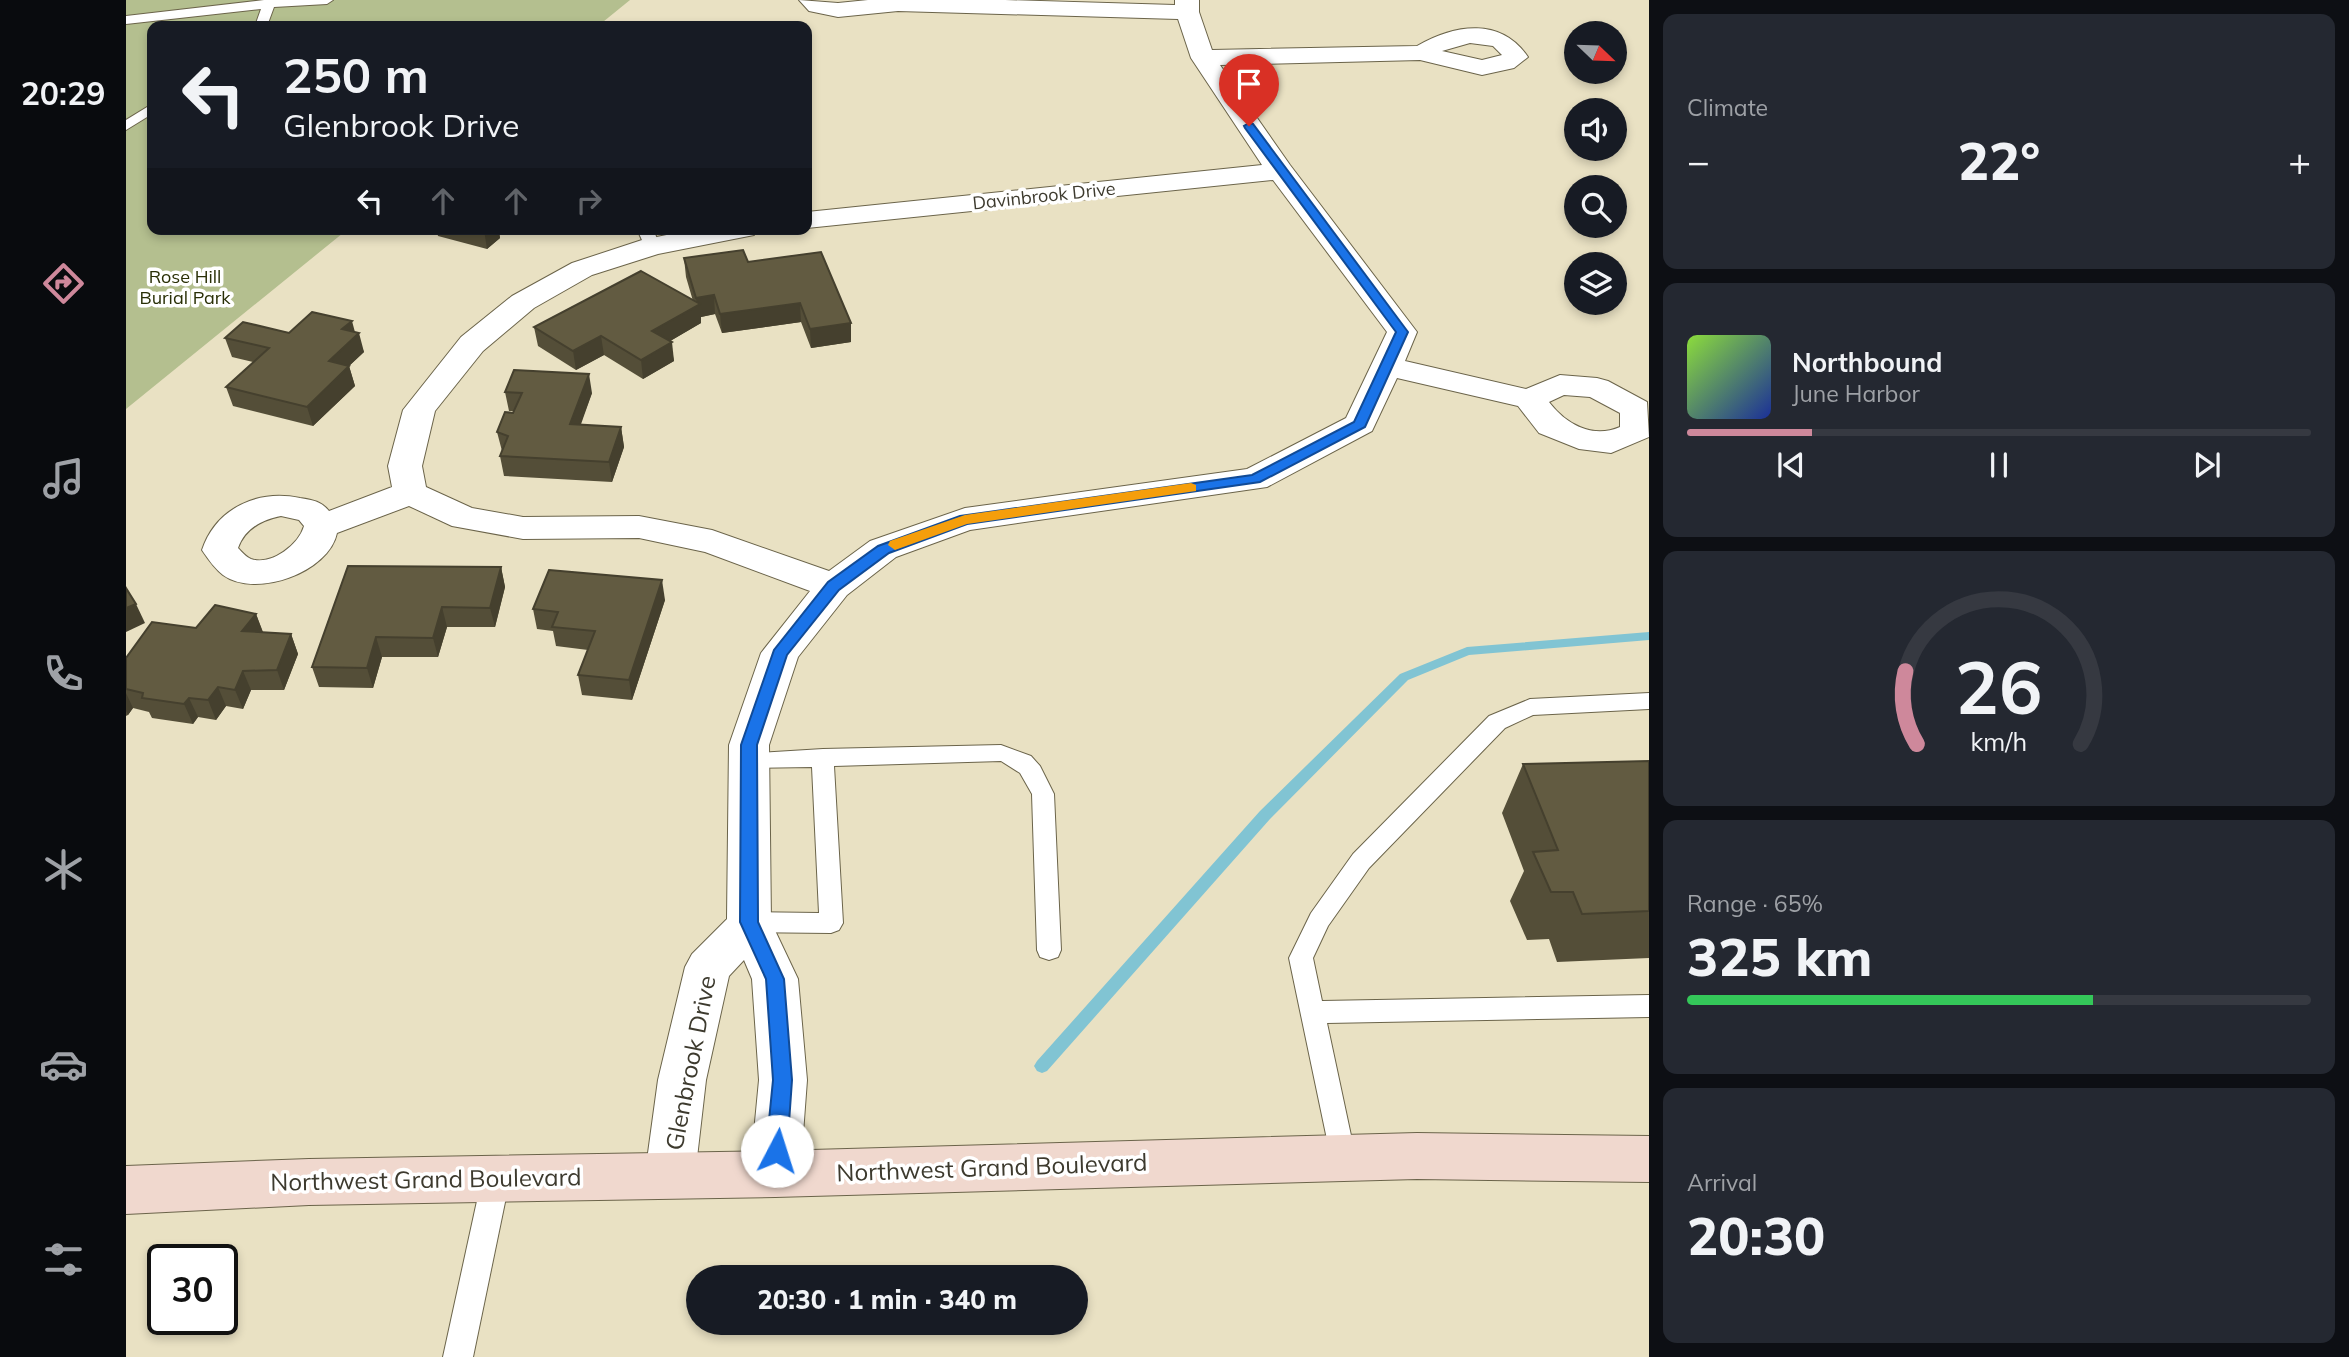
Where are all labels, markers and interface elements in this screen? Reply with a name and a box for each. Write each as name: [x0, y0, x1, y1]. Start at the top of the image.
north arrow: [1564, 21, 1628, 84]
map controls: [1564, 21, 1627, 315]
text: 250 m: [283, 44, 429, 105]
icon: left: [168, 49, 259, 140]
pin: [1219, 54, 1279, 126]
icon: arrive: [1230, 65, 1268, 103]
text: 20:29: [21, 73, 105, 113]
text: Climate: [1687, 93, 1768, 122]
button: sound: [1564, 98, 1627, 161]
text: Glenbrook Drive: [283, 105, 519, 145]
text: 22°: [1958, 128, 2040, 193]
text: −: [1687, 137, 1710, 185]
text: +: [2288, 137, 2311, 185]
button: search: [1564, 175, 1627, 238]
street label: Davinbrook Drive: [971, 177, 1117, 214]
icon: left: [351, 182, 389, 220]
icon: ahead: [424, 182, 462, 220]
icon: ahead: [497, 182, 535, 220]
icon: right: [570, 182, 608, 220]
button: layers: [1564, 252, 1627, 315]
icon: directions: [39, 259, 88, 308]
park label: Rose Hill Burial Park: [139, 265, 231, 309]
text: Northbound: [1792, 346, 1942, 379]
text: June Harbor: [1792, 379, 1920, 408]
icon: previous: [1772, 446, 1810, 484]
icon: pause: [1980, 446, 2018, 484]
icon: next: [2188, 446, 2226, 484]
icon: music: [39, 454, 88, 503]
text: 26: [1955, 642, 2043, 733]
icon: phone: [39, 649, 88, 698]
text: km/h: [1971, 726, 2027, 757]
icon: climate: [39, 845, 88, 894]
text: Range · 65%: [1687, 889, 1823, 918]
text: 325 km: [1687, 924, 1872, 989]
street label: Glenbrook Drive: [658, 973, 722, 1153]
icon: car: [39, 1040, 88, 1089]
position arrow: [740, 1114, 814, 1188]
street label: Northwest Grand Boulevard: [836, 1147, 1148, 1187]
street label: Northwest Grand Boulevard: [270, 1161, 582, 1197]
text: Arrival: [1687, 1168, 1757, 1197]
text: 20:30: [1687, 1203, 1825, 1268]
icon: filters: [39, 1235, 88, 1284]
speed limit sign: 30: [147, 1244, 238, 1335]
text: 20:30 · 1 min · 340 m: [757, 1283, 1017, 1316]

